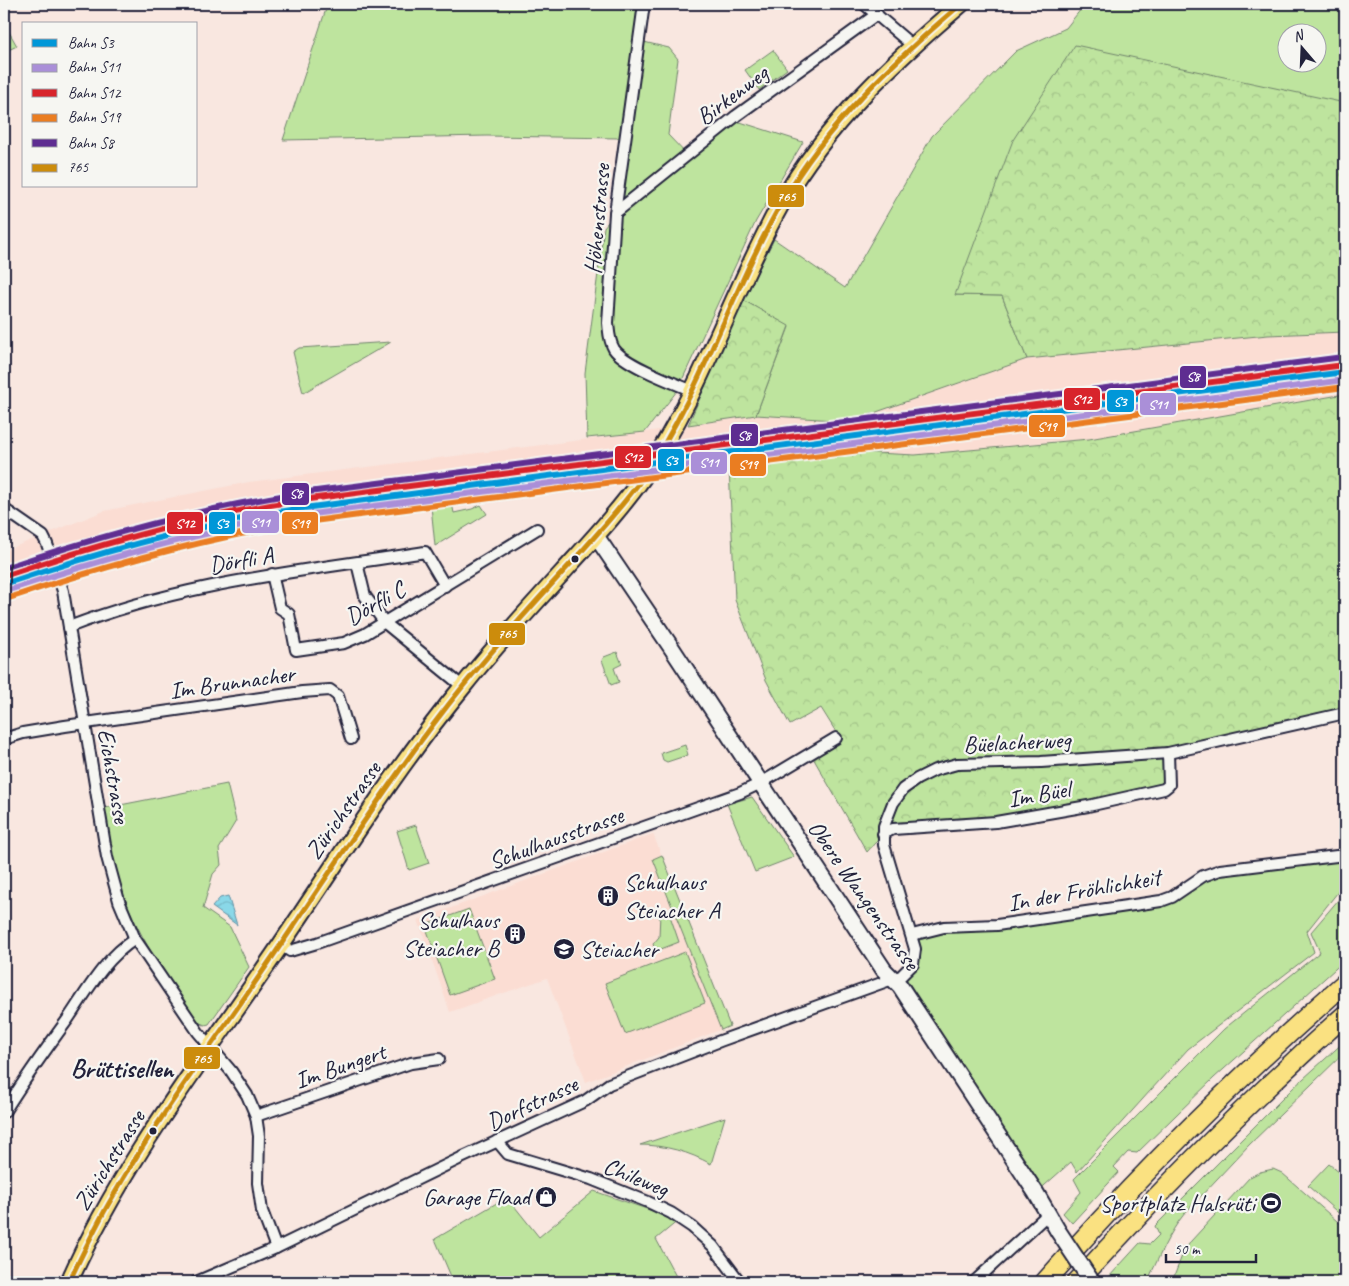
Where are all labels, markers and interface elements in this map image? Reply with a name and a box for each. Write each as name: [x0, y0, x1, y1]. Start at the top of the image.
legend: [22, 22, 198, 188]
north arrow: [1276, 22, 1326, 72]
text: N: [1291, 26, 1307, 46]
text: Bahn S3: [68, 34, 115, 53]
street label: Birkenweg: [690, 57, 776, 132]
text: Bahn S11: [68, 58, 122, 77]
text: Bahn S12: [68, 84, 122, 103]
text: Bahn S19: [68, 108, 122, 127]
text: Bahn S8: [68, 134, 115, 153]
text: 765: [68, 158, 90, 177]
street label: Höhenstrasse: [577, 161, 617, 275]
line badge: 765: [767, 184, 805, 208]
text: 765: [777, 188, 797, 205]
line badge: S8: [1179, 365, 1207, 389]
text: S8: [1186, 368, 1201, 385]
line badge: S12: [1063, 387, 1101, 411]
line badge: S3: [1106, 389, 1135, 413]
text: S12: [1072, 391, 1093, 408]
line badge: S11: [1139, 392, 1177, 416]
text: S3: [1113, 393, 1128, 410]
text: S11: [1148, 396, 1169, 413]
line badge: S19: [1028, 414, 1066, 438]
text: S19: [1037, 418, 1059, 435]
line badge: S8: [730, 423, 759, 447]
text: S8: [737, 427, 752, 444]
line badge: S12: [614, 445, 652, 469]
line badge: S3: [657, 448, 685, 472]
text: S12: [623, 449, 644, 466]
line badge: S11: [690, 451, 728, 475]
text: S3: [664, 452, 679, 469]
line badge: S19: [729, 453, 767, 477]
text: S11: [699, 454, 720, 471]
text: S19: [738, 456, 760, 473]
line badge: S8: [281, 482, 310, 506]
text: S8: [289, 485, 304, 502]
line badge: S11: [241, 510, 280, 534]
line badge: S12: [166, 511, 204, 535]
line badge: S3: [208, 511, 236, 535]
line badge: S19: [281, 511, 319, 535]
text: S11: [250, 514, 271, 531]
text: S12: [175, 515, 196, 532]
text: S3: [215, 515, 230, 532]
text: S19: [290, 515, 312, 532]
street label: Dörfli A: [207, 539, 276, 580]
unlabelled marker: [570, 554, 580, 564]
street label: Dörfli C: [340, 573, 412, 632]
line badge: 765: [488, 622, 526, 646]
text: 765: [498, 625, 518, 642]
street label: Im Brunnacher: [168, 658, 299, 706]
street label: Büelacherweg: [962, 724, 1073, 760]
street label: Eichstrasse: [91, 727, 137, 828]
street label: Zürichstrasse: [298, 754, 389, 865]
street label: Im Büel: [1006, 773, 1076, 814]
street label: Schulhausstrasse: [485, 799, 629, 876]
street label: Obere Wangenstrasse: [801, 814, 928, 977]
street label: In der Fröhlichkeit: [1005, 861, 1166, 918]
place label: Schulhaus Steiacher A: [624, 867, 721, 925]
building icon: Schulhaus Steiacher A: [596, 884, 620, 908]
place label: Schulhaus Steiacher B: [403, 905, 501, 963]
building icon: Schulhaus Steiacher B: [503, 922, 527, 946]
place label: Steiacher: [580, 934, 660, 964]
school or university icon: Steiacher: [552, 937, 576, 961]
street label: Im Bungert: [291, 1036, 391, 1095]
line badge: 765: [183, 1046, 221, 1070]
text: 765: [193, 1050, 213, 1067]
district label: Brüttisellen: [71, 1052, 175, 1085]
street label: Dorfstrasse: [482, 1068, 584, 1137]
street label: Zürichstrasse: [66, 1102, 153, 1216]
unlabelled marker: [148, 1126, 158, 1136]
street label: Chileweg: [599, 1150, 674, 1204]
place label: Garage Flaad: [423, 1182, 534, 1212]
shop icon: Garage Flaad: [534, 1185, 558, 1209]
place label: Sportplatz Halsrüti: [1099, 1188, 1258, 1218]
sports icon: Sportplatz Halsrüti: [1259, 1191, 1283, 1215]
scale bar: [1166, 1231, 1256, 1263]
text: 50 m: [1174, 1240, 1201, 1259]

